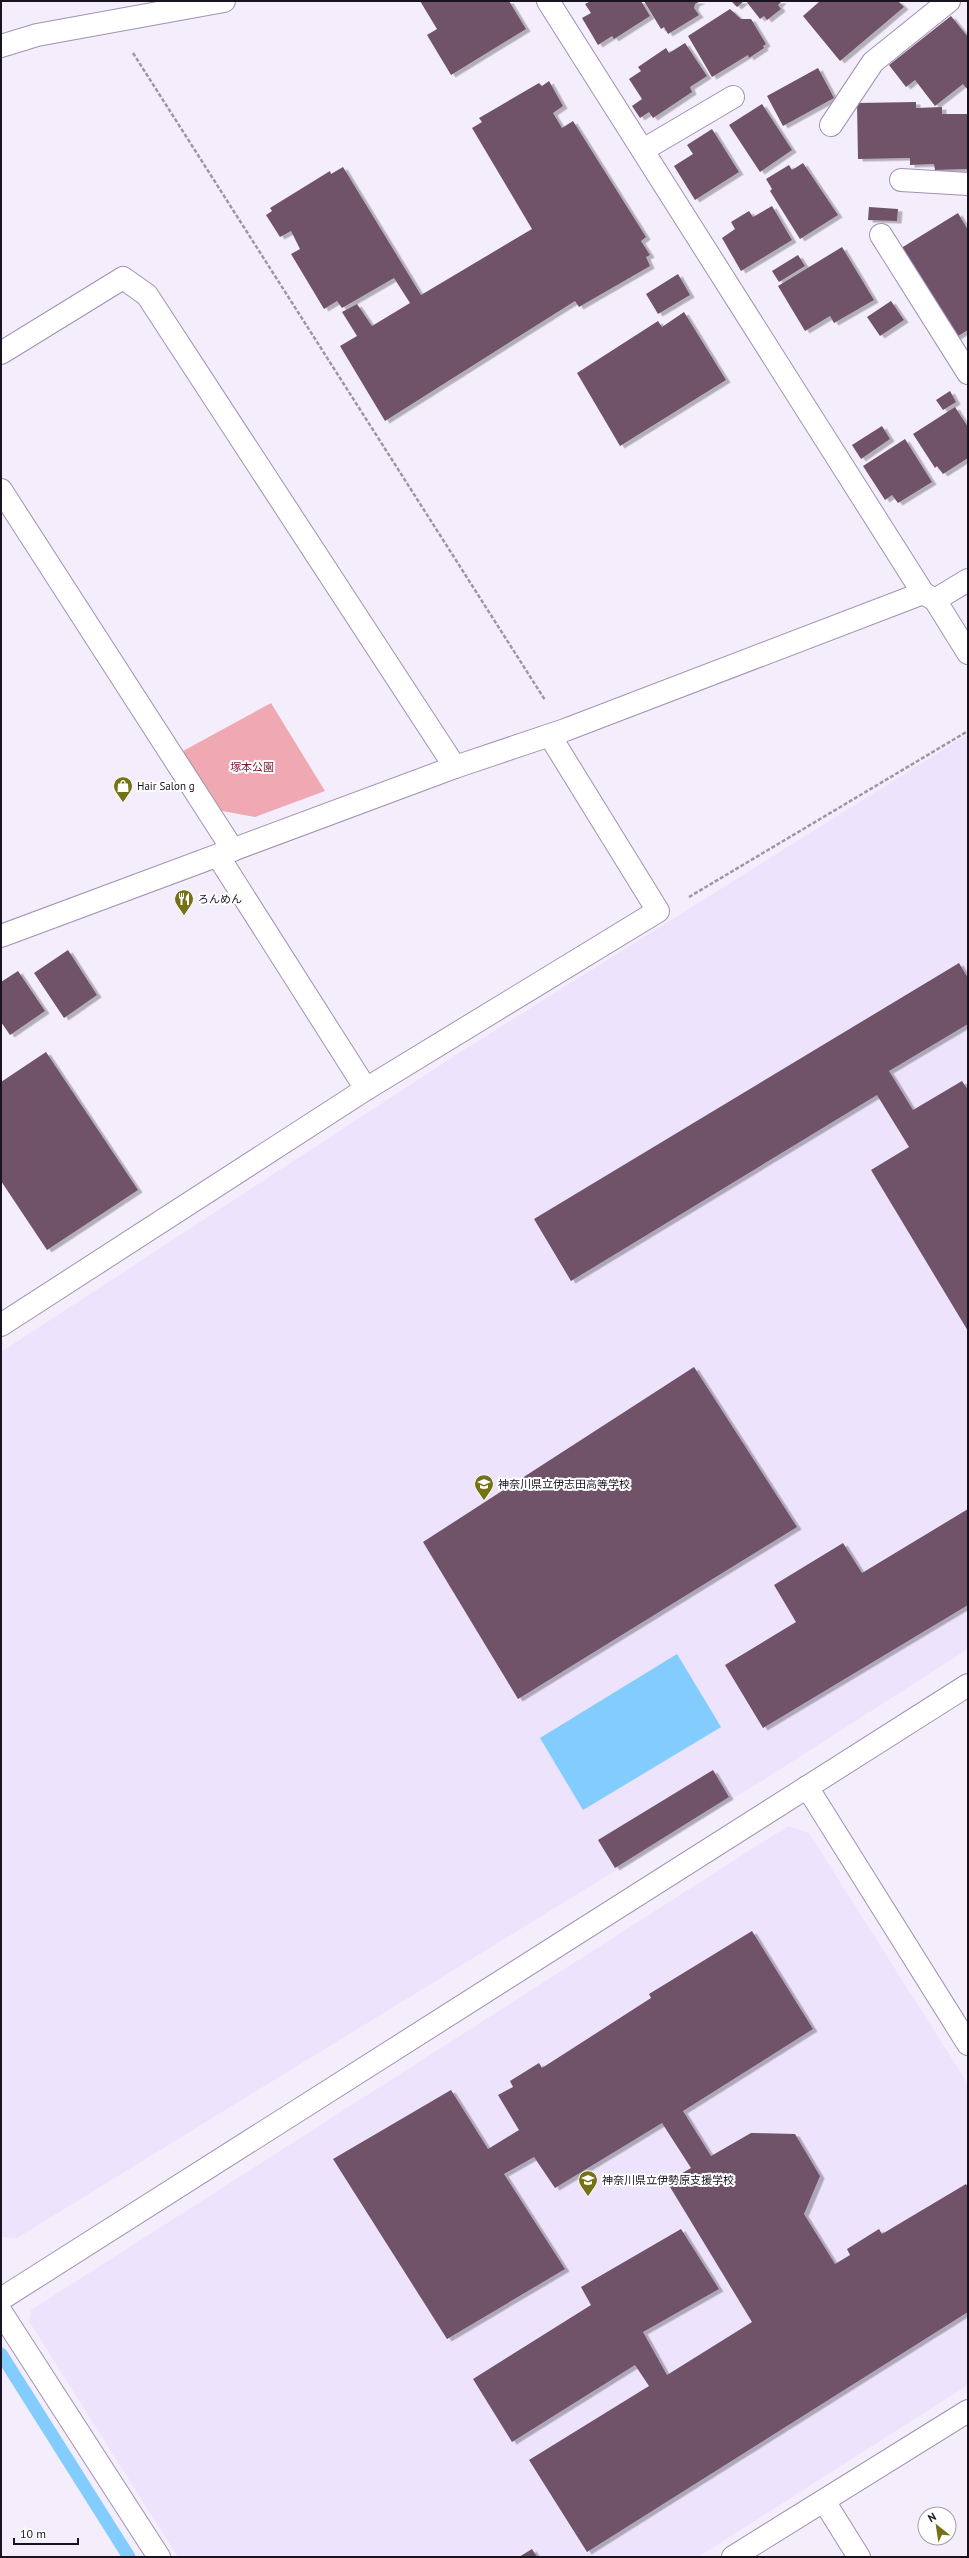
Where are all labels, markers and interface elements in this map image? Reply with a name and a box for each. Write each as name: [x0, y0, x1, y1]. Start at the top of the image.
park label: 塚本公園: [230, 760, 274, 774]
shop icon: Hair Salon g: [112, 775, 134, 803]
place label: Hair Salon g: [137, 779, 195, 793]
restaurant icon: ろんめん: [173, 888, 195, 916]
place label: ろんめん: [198, 892, 242, 906]
school or university icon: 神奈川県立伊志田高等学校: [473, 1473, 495, 1501]
place label: 神奈川県立伊志田高等学校: [498, 1477, 630, 1491]
school or university icon: 神奈川県立伊勢原支援学校: [577, 2169, 599, 2197]
place label: 神奈川県立伊勢原支援学校: [602, 2173, 734, 2187]
north arrow: [917, 2506, 957, 2546]
text: N: [925, 2509, 939, 2525]
scale bar: [14, 2520, 78, 2546]
text: 10 m: [20, 2526, 46, 2541]

